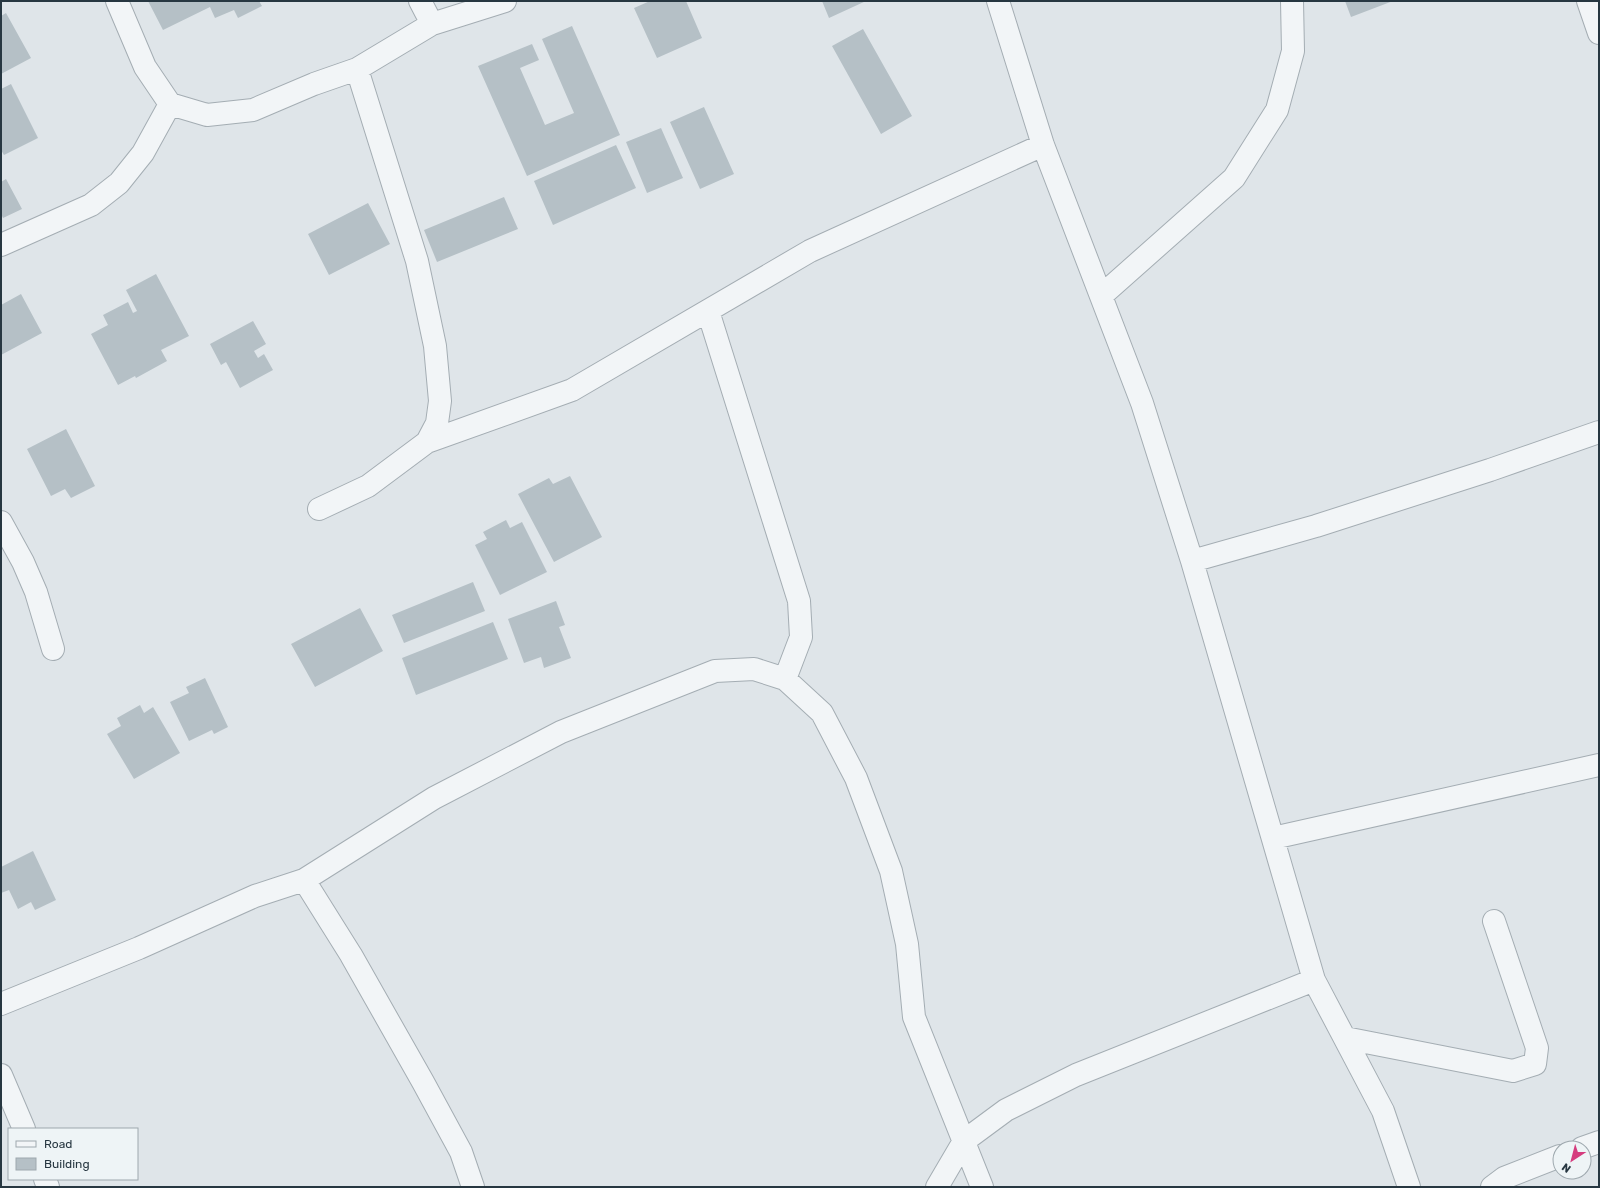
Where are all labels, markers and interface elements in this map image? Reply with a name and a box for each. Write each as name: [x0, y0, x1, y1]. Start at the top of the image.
legend: [8, 1128, 138, 1180]
text: Road: [44, 1137, 72, 1151]
north arrow: [1552, 1140, 1592, 1180]
text: Building: [44, 1157, 90, 1171]
text: N: [1559, 1160, 1573, 1175]

